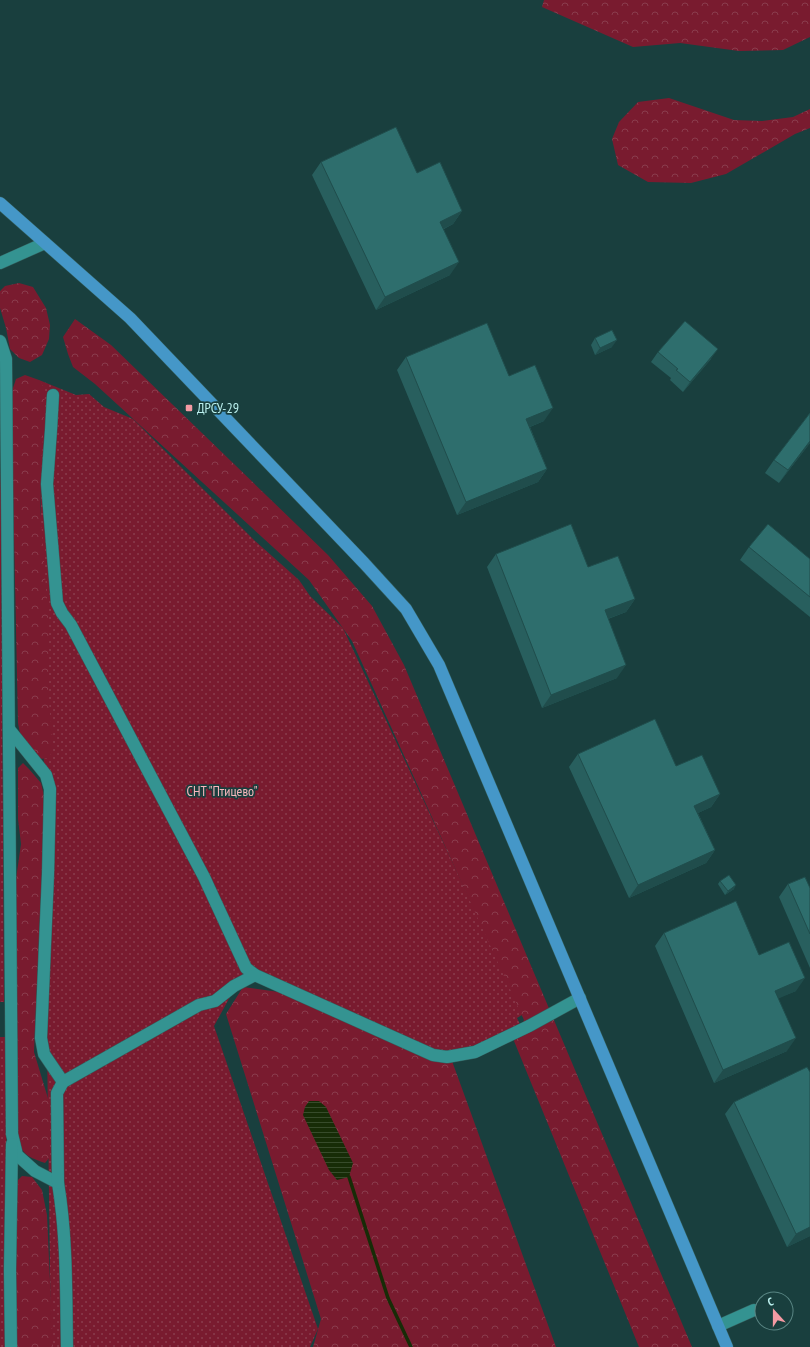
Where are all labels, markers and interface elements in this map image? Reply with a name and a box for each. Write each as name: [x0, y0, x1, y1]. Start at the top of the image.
place label: ДРСУ-29: [197, 399, 239, 417]
marker: ДРСУ-29: [184, 403, 194, 413]
park label: СНТ "Птицево": [187, 782, 257, 800]
north arrow: [754, 1291, 794, 1331]
text: С: [766, 1294, 775, 1309]

